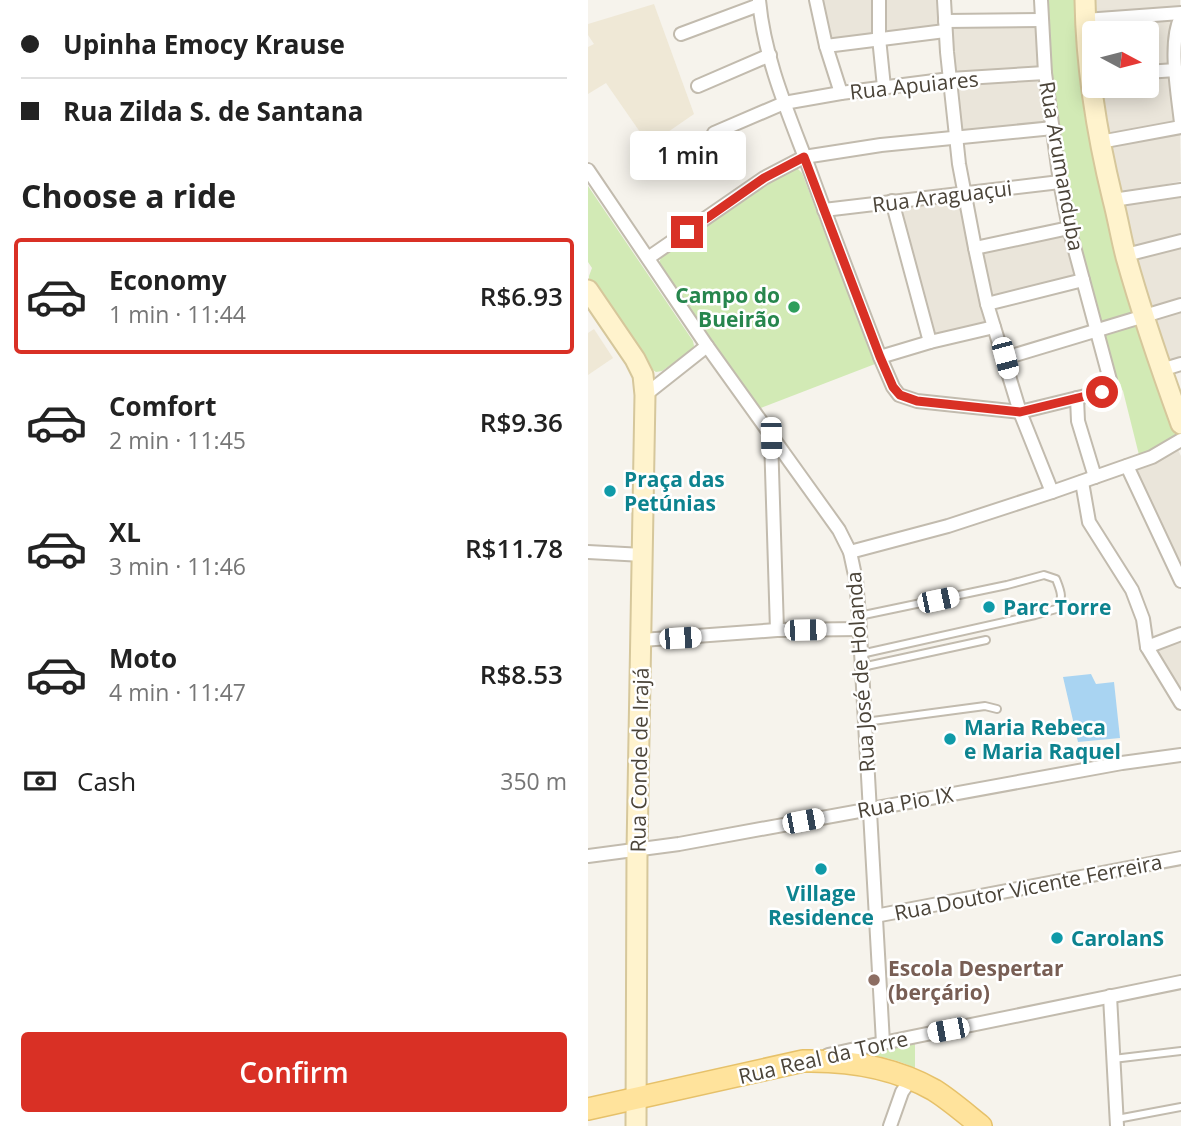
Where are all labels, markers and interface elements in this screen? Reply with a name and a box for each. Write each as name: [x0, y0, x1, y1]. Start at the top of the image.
north arrow: [1082, 21, 1158, 98]
map controls: [1082, 21, 1159, 98]
text: Upinha Emocy Krause: [63, 26, 345, 62]
street label: Rua Apuiares: [848, 64, 980, 106]
street label: Rua Arumanduba: [1033, 79, 1091, 253]
text: Rua Zilda S. de Santana: [63, 93, 364, 129]
callout: 1 min: [629, 131, 745, 180]
text: 1 min: [657, 139, 719, 171]
text: Choose a ride: [21, 174, 236, 217]
street label: Rua Araguaçui: [870, 174, 1014, 218]
route end: [671, 216, 703, 248]
text: Economy: [109, 262, 227, 298]
icon: car: [25, 265, 88, 328]
text: R$6.93: [480, 278, 563, 314]
place label: Campo do Bueirão: [675, 281, 780, 333]
text: 1 min · 11:44: [109, 298, 246, 330]
marker: Campo do Bueirão: [786, 299, 802, 315]
car: [990, 335, 1021, 381]
route start: [1086, 376, 1118, 408]
text: Comfort: [109, 388, 216, 424]
icon: car: [25, 391, 88, 454]
text: R$9.36: [480, 404, 563, 440]
car: [761, 417, 782, 459]
text: 2 min · 11:45: [109, 424, 246, 456]
place label: Praça das Petúnias: [624, 465, 725, 517]
marker: Praça das Petúnias: [602, 483, 618, 499]
text: XL: [109, 514, 141, 550]
icon: car: [25, 517, 88, 580]
text: R$11.78: [465, 530, 563, 566]
text: 3 min · 11:46: [109, 550, 246, 582]
street label: Rua José de Holanda: [839, 571, 881, 773]
car: [916, 585, 961, 615]
place label: Parc Torre: [1003, 593, 1111, 621]
marker: Parc Torre: [981, 599, 997, 615]
car: [784, 619, 827, 641]
car: [659, 626, 702, 650]
text: Moto: [109, 640, 177, 676]
icon: car: [25, 643, 88, 706]
text: R$8.53: [480, 656, 563, 692]
street label: Rua Conde de Irajá: [623, 667, 655, 853]
text: 4 min · 11:47: [109, 676, 246, 708]
place label: Maria Rebeca e Maria Raquel: [964, 713, 1121, 765]
marker: Maria Rebeca e Maria Raquel: [942, 731, 958, 747]
icon: cash: [21, 762, 59, 800]
text: Cash: [77, 763, 136, 799]
text: 350 m: [500, 765, 567, 797]
street label: Rua Pio IX: [855, 780, 956, 824]
car: [781, 807, 826, 835]
street label: Rua Doutor Vicente Ferreira: [892, 847, 1164, 927]
marker: Village Residence: [813, 861, 829, 877]
place label: Village Residence: [768, 879, 874, 931]
place label: CarolanS: [1071, 924, 1164, 952]
marker: CarolanS: [1049, 930, 1065, 946]
place label: Escola Despertar (berçário): [888, 954, 1064, 1006]
marker: Escola Despertar (berçário): [866, 972, 882, 988]
car: [926, 1016, 971, 1044]
street label: Rua Real da Torre: [735, 1024, 911, 1090]
button: Confirm: [21, 1032, 567, 1112]

